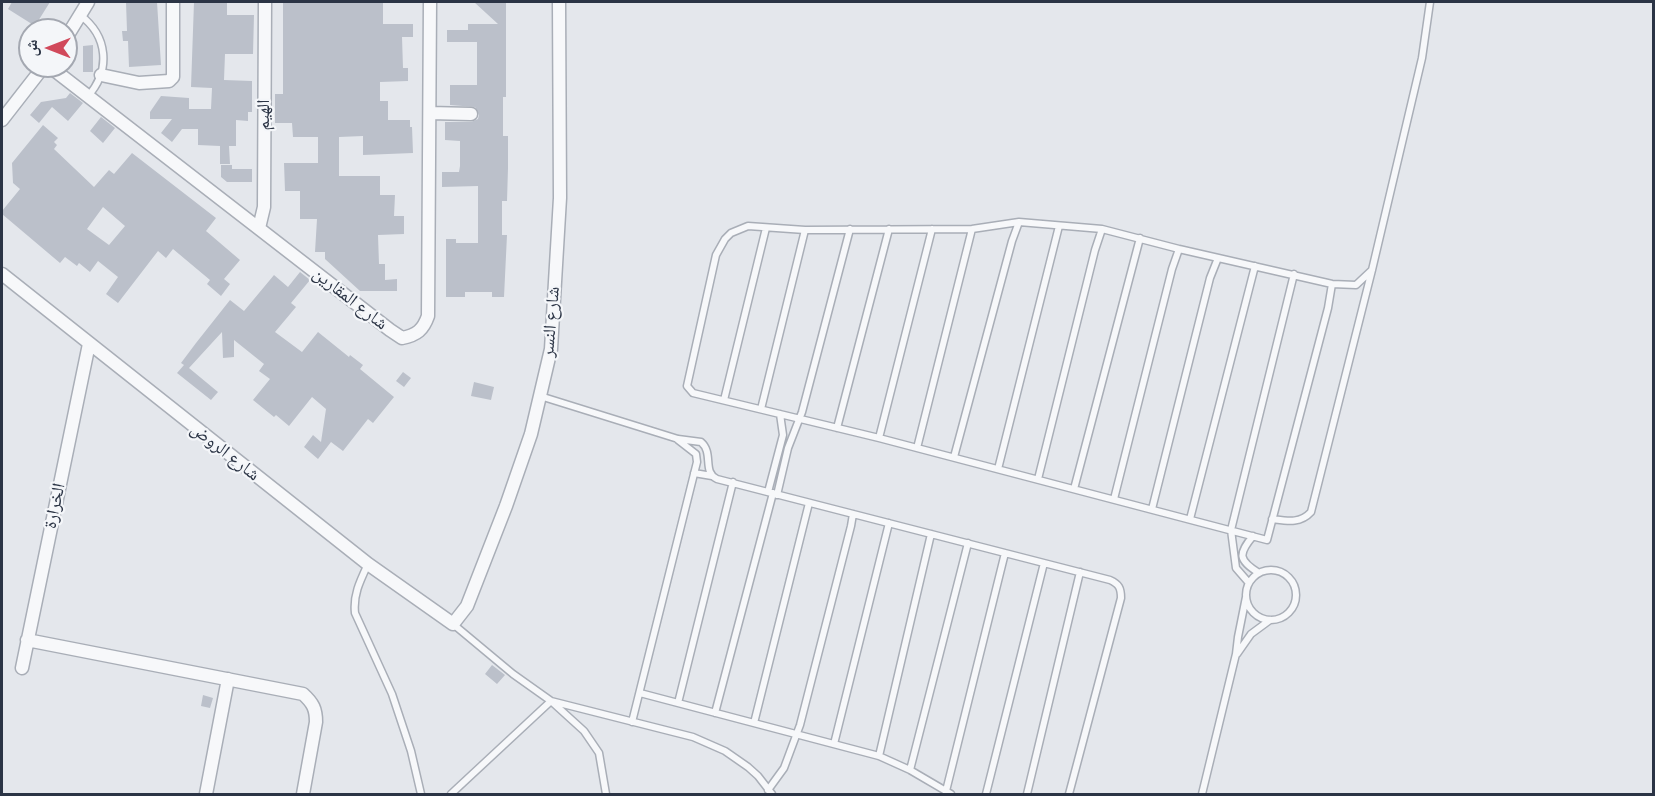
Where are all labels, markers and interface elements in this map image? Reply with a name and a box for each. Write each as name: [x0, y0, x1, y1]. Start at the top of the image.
north arrow: [18, 18, 78, 78]
text: ش: [22, 40, 41, 57]
street label: الهيم: [253, 100, 275, 130]
street label: شارع المقارين: [308, 263, 392, 335]
street label: شارع النسر: [537, 286, 565, 358]
street label: شارع الروض: [186, 418, 264, 486]
street label: الخرارة: [40, 481, 70, 531]

